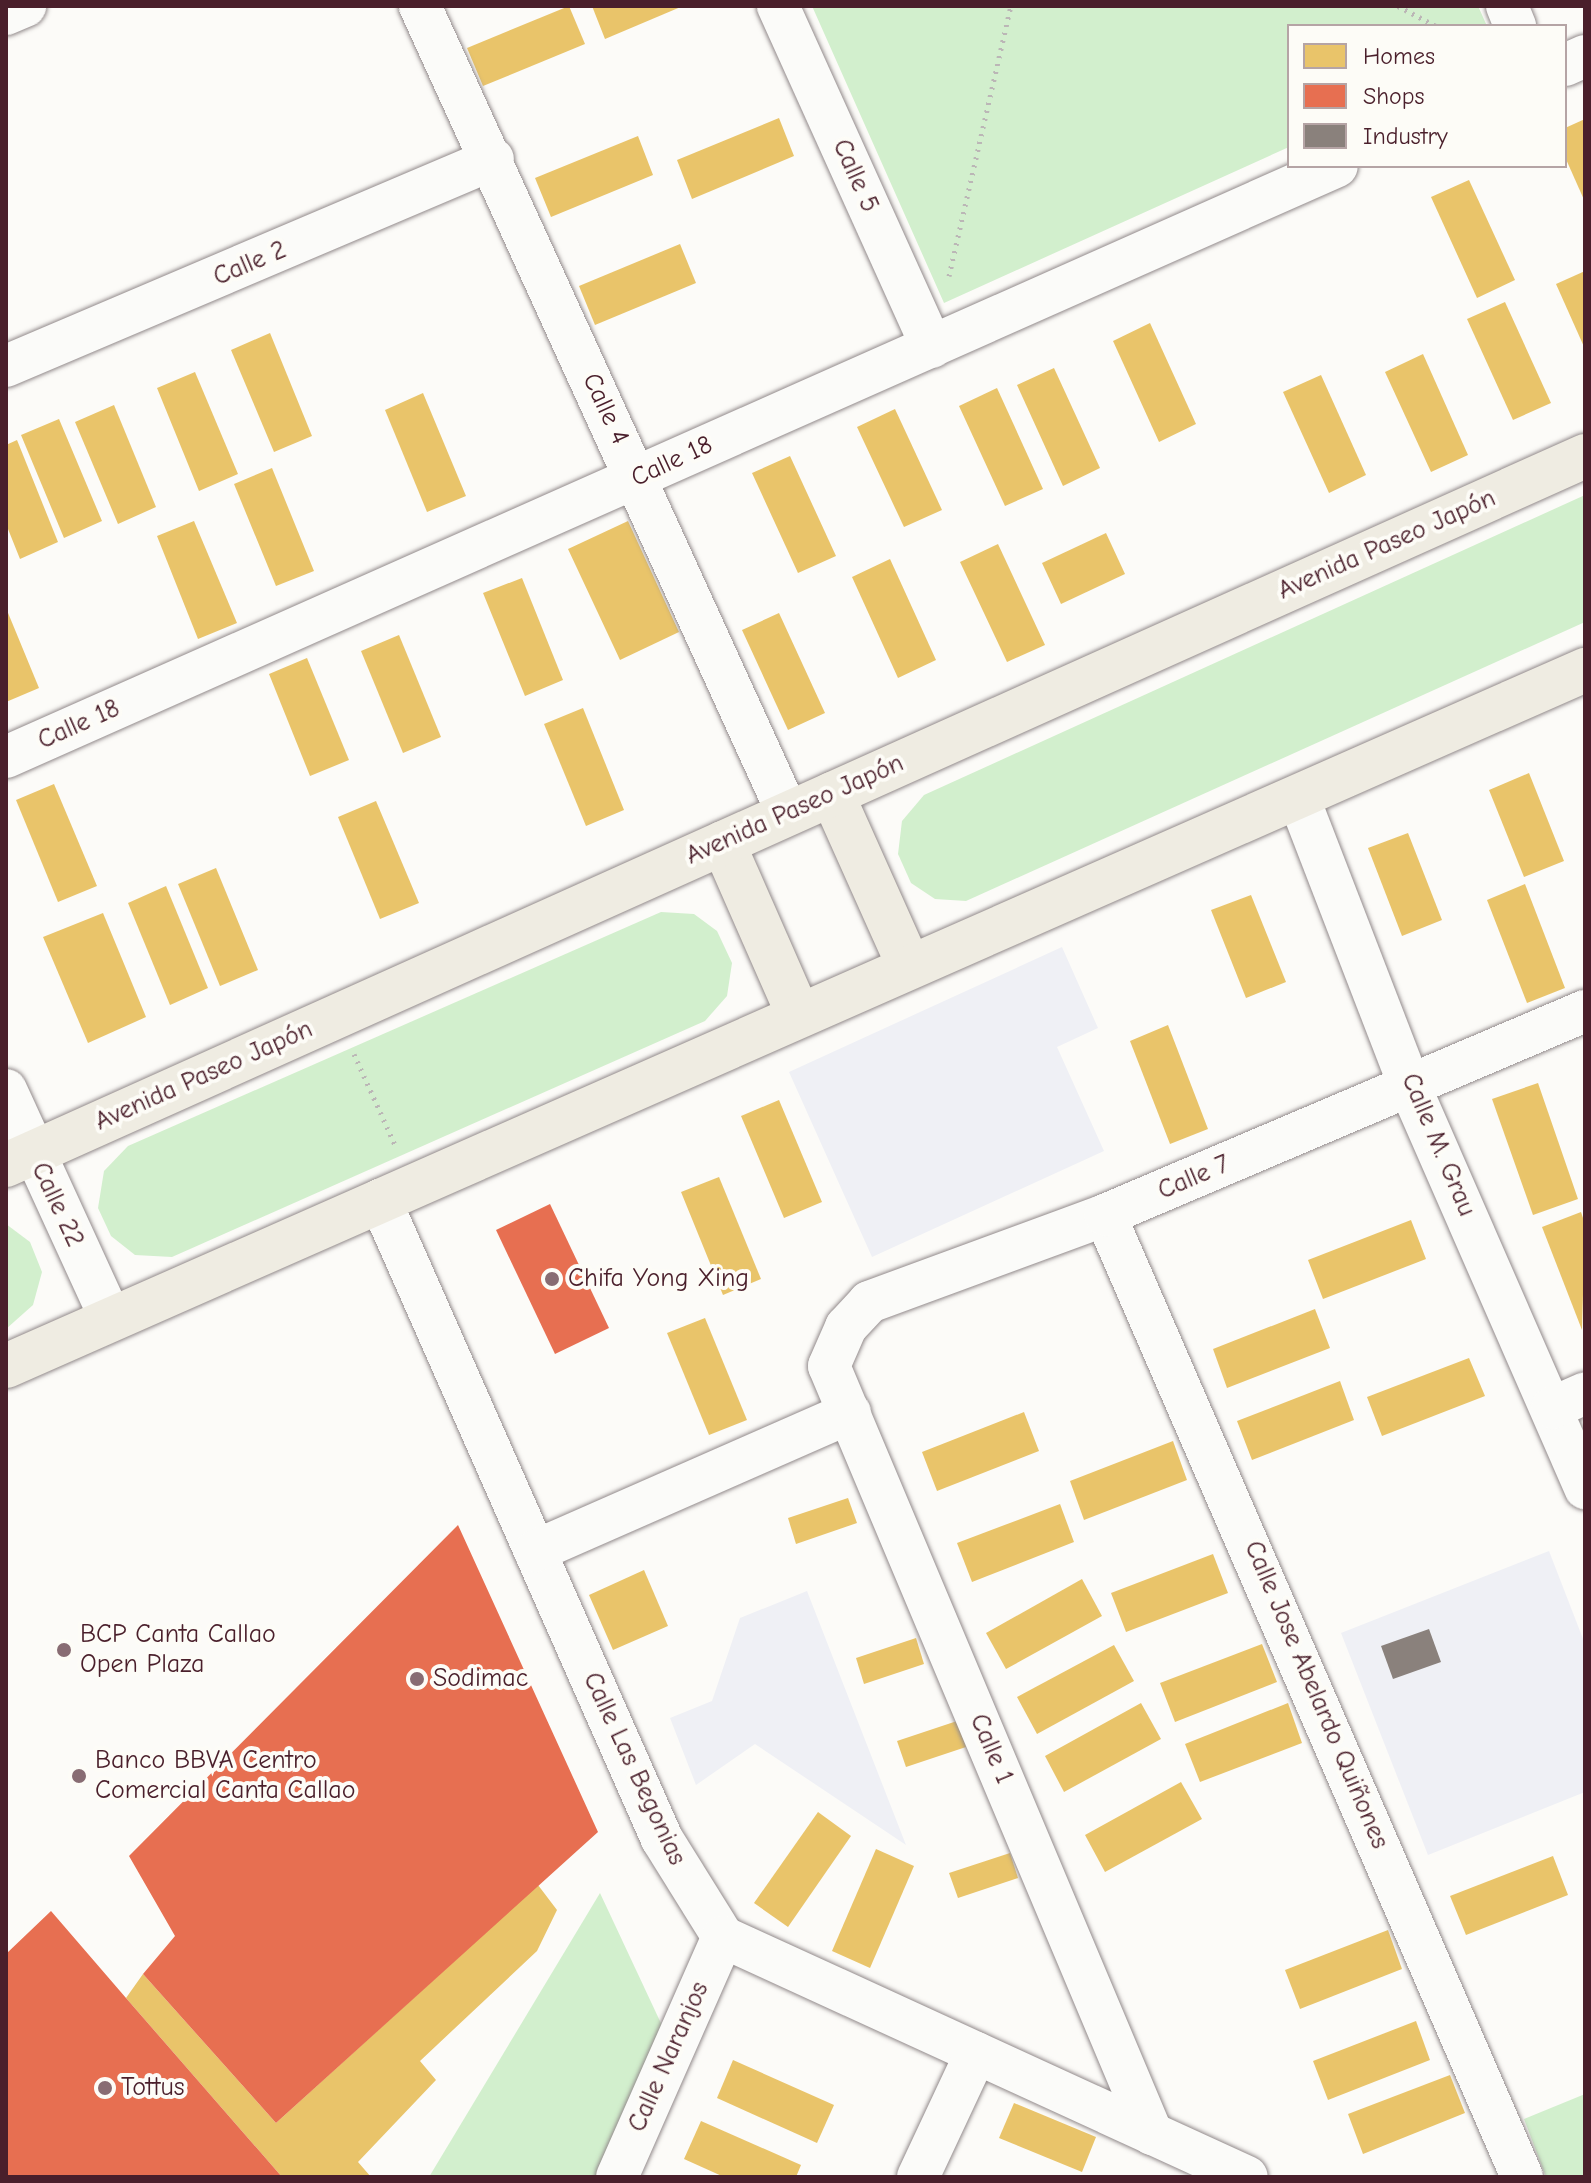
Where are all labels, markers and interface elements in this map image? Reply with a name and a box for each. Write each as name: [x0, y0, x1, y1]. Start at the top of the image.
legend: [1287, 24, 1567, 168]
text: Homes: [1363, 42, 1435, 70]
text: Shops: [1363, 82, 1424, 110]
text: Industry: [1363, 122, 1448, 150]
street label: Calle 5: [825, 135, 885, 217]
street label: Calle 2: [209, 235, 291, 293]
street label: Calle 4: [575, 368, 635, 450]
street label: Calle 18: [626, 430, 718, 494]
street label: Avenida Paseo Japón: [1273, 483, 1501, 607]
street label: Calle 18: [33, 693, 125, 757]
street label: Avenida Paseo Japón: [681, 748, 909, 872]
street label: Avenida Paseo Japón: [90, 1014, 318, 1138]
street label: Calle M. Grau: [1394, 1069, 1482, 1221]
street label: Calle 7: [1153, 1149, 1235, 1207]
street label: Calle 22: [24, 1158, 90, 1252]
place label: Chifa Yong Xing: [568, 1263, 749, 1295]
marker: Chifa Yong Xing: [543, 1270, 561, 1288]
street label: Calle Jose Abelardo Quiñones: [1237, 1536, 1395, 1854]
place label: BCP Canta Callao Open Plaza: [80, 1619, 276, 1680]
marker: BCP Canta Callao Open Plaza: [55, 1641, 73, 1659]
place label: Sodimac: [433, 1663, 528, 1695]
street label: Calle Las Begonias: [576, 1668, 692, 1870]
marker: Sodimac: [408, 1670, 426, 1688]
street label: Calle 1: [962, 1709, 1020, 1789]
place label: Banco BBVA Centro Comercial Canta Callao: [95, 1745, 355, 1806]
marker: Banco BBVA Centro Comercial Canta Callao: [70, 1767, 88, 1785]
street label: Calle Naranjos: [622, 1977, 716, 2137]
place label: Tottus: [121, 2072, 185, 2104]
marker: Tottus: [96, 2079, 114, 2097]

